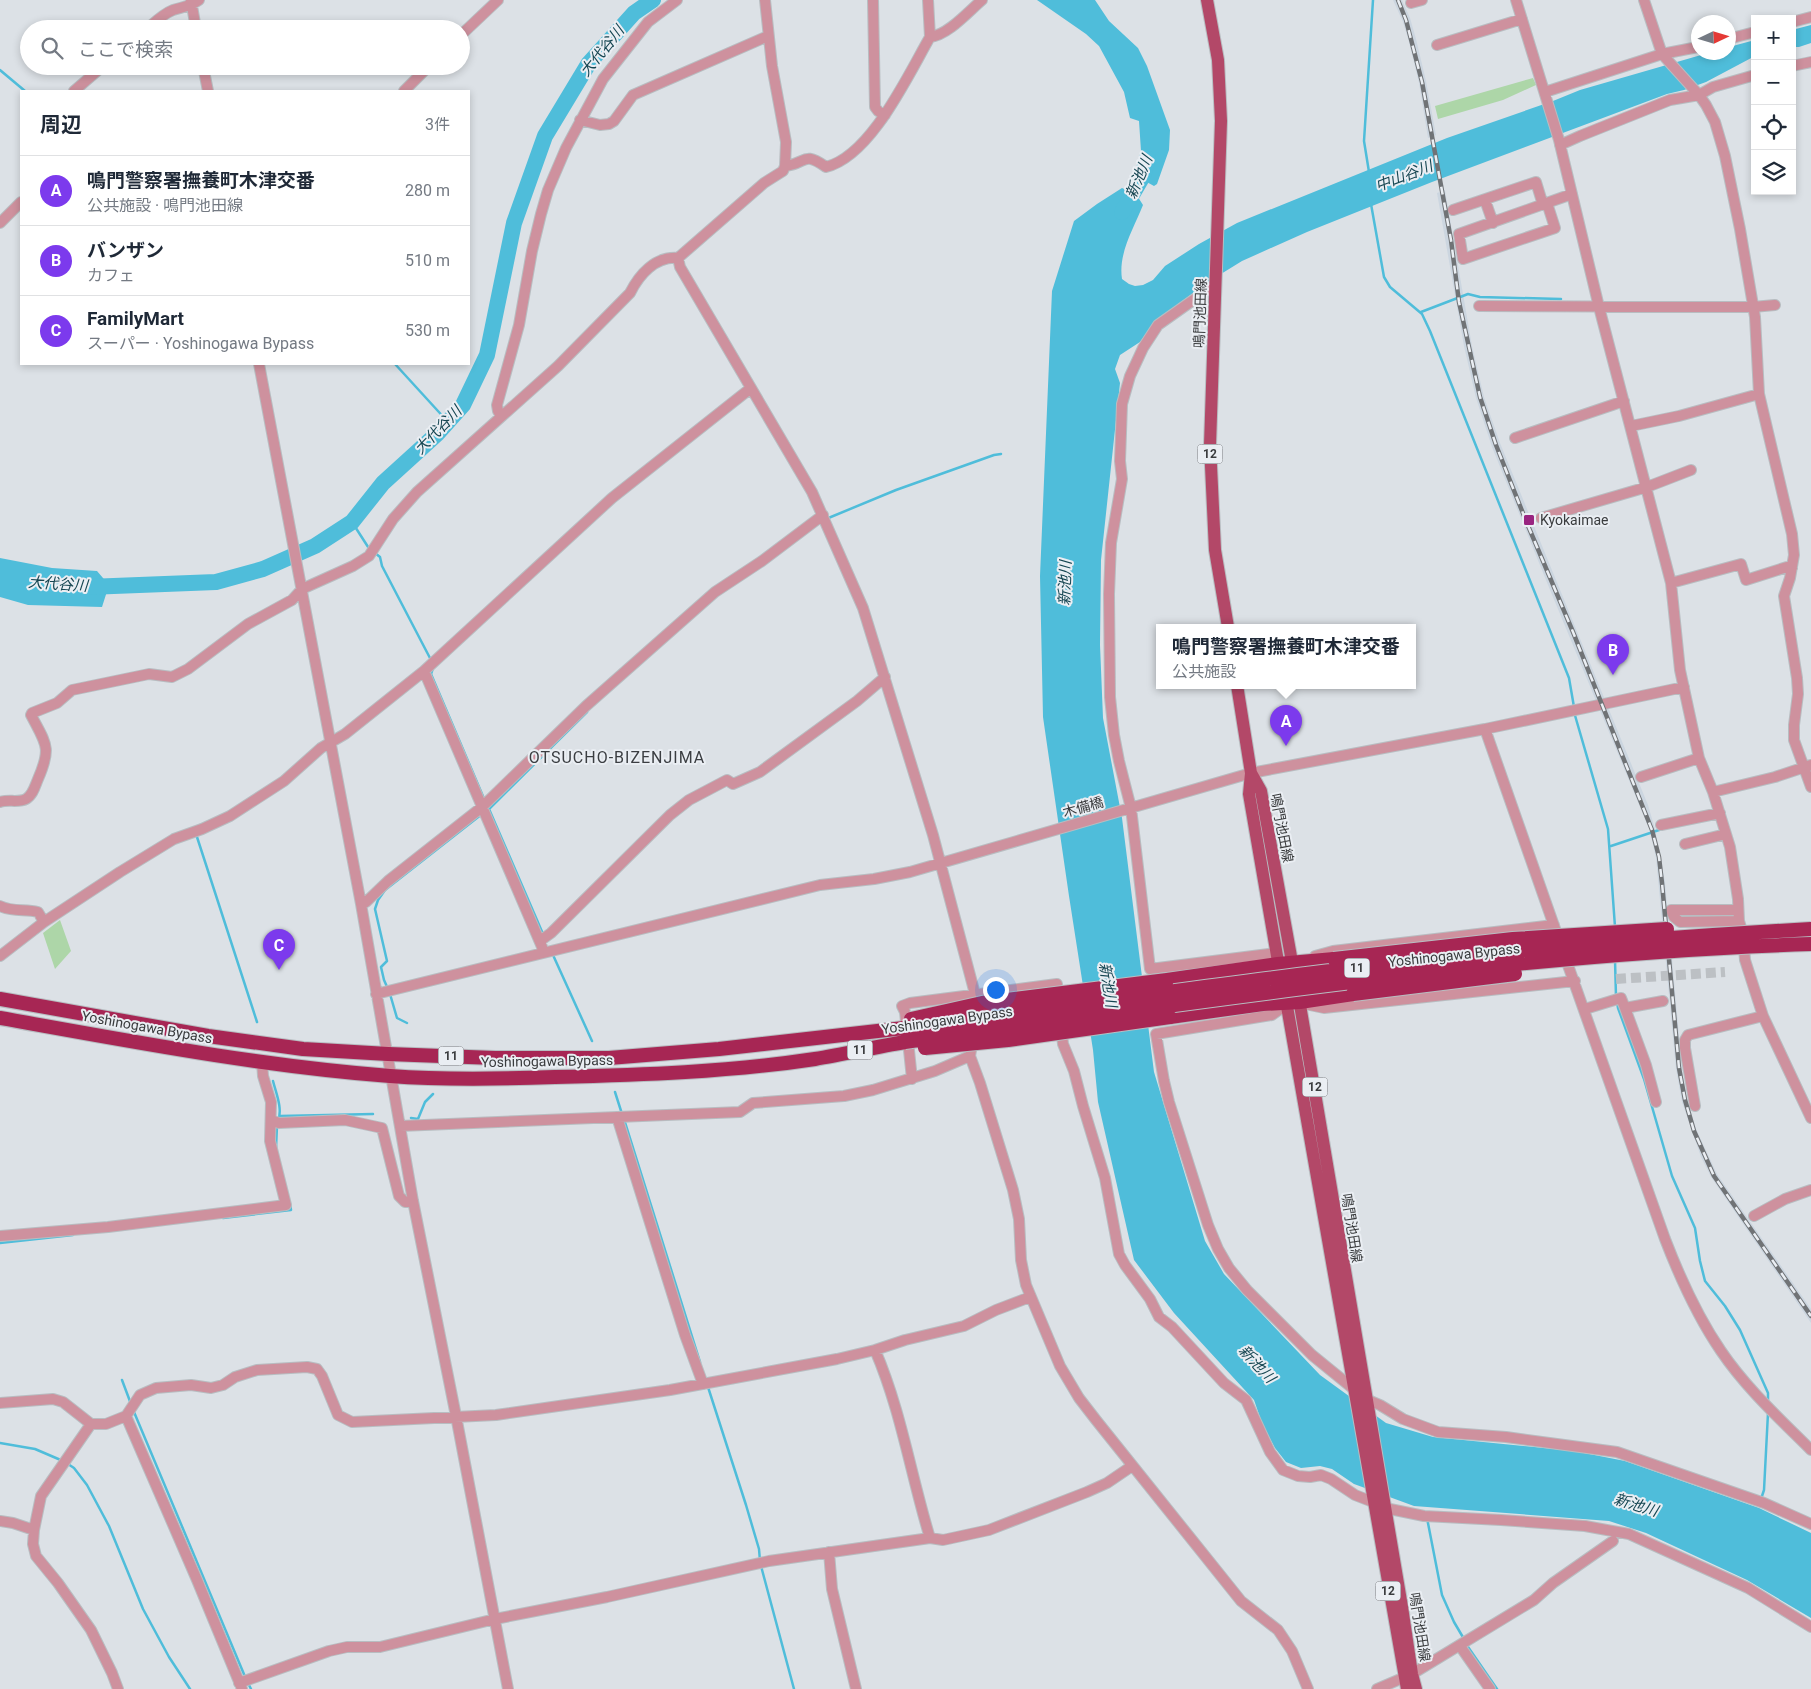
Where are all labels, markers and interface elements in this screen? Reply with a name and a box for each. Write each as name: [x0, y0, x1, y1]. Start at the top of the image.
north arrow: [1691, 15, 1736, 60]
map controls: [1751, 15, 1796, 195]
button: +: [1751, 15, 1796, 60]
search box: [20, 20, 470, 75]
water label: 大代谷川: [576, 20, 629, 80]
icon: search: [38, 34, 66, 62]
text: ここで検索: [78, 38, 173, 61]
button: −: [1751, 60, 1796, 105]
button: locate: [1751, 105, 1796, 150]
text: 周辺: [40, 113, 82, 137]
text: 3件: [425, 115, 450, 134]
button: layers: [1751, 150, 1796, 195]
water label: 新池川: [1122, 151, 1157, 201]
water label: 中山谷川: [1373, 156, 1437, 195]
text: 鳴門警察署撫養町木津交番: [87, 169, 315, 192]
text: A: [51, 181, 61, 200]
text: 280 m: [405, 181, 450, 200]
text: 公共施設 · 鳴門池田線: [87, 196, 243, 215]
text: バンザン: [87, 239, 164, 262]
text: B: [51, 251, 61, 270]
text: 510 m: [405, 251, 450, 270]
text: カフェ: [87, 266, 135, 285]
street label: 鳴門池田線: [1191, 278, 1209, 348]
text: FamilyMart: [87, 307, 184, 330]
text: C: [51, 321, 61, 340]
text: 530 m: [405, 321, 450, 340]
text: スーパー · Yoshinogawa Bypass: [87, 334, 314, 353]
water label: 大代谷川: [411, 401, 467, 458]
road number: 12: [1198, 444, 1222, 464]
place label: Kyokaimae: [1540, 512, 1608, 528]
marker: Kyokaimae: [1522, 513, 1536, 527]
water label: 新池川: [1055, 558, 1075, 606]
water label: 大代谷川: [27, 573, 91, 595]
popup: [1156, 624, 1416, 689]
pin: B: [1597, 634, 1629, 675]
text: 鳴門警察署撫養町木津交番: [1172, 635, 1400, 658]
text: 公共施設: [1172, 662, 1236, 681]
pin: A: [1270, 705, 1302, 746]
district label: OTSUCHO-BIZENJIMA: [529, 748, 705, 767]
street label: 鳴門池田線: [1267, 792, 1297, 864]
street label: 木備橋: [1061, 794, 1105, 820]
pin: C: [263, 929, 295, 970]
street label: Yoshinogawa Bypass: [1387, 940, 1521, 970]
road number: 11: [1344, 958, 1370, 978]
water label: 新池川: [1096, 961, 1121, 1011]
your location: [983, 977, 1009, 1003]
street label: Yoshinogawa Bypass: [880, 1003, 1014, 1037]
street label: Yoshinogawa Bypass: [80, 1008, 214, 1046]
road number: 11: [848, 1040, 872, 1060]
road number: 11: [438, 1046, 464, 1066]
street label: Yoshinogawa Bypass: [481, 1052, 613, 1070]
road number: 12: [1302, 1078, 1328, 1096]
street label: 鳴門池田線: [1339, 1192, 1365, 1264]
water label: 新池川: [1235, 1341, 1280, 1388]
water label: 新池川: [1612, 1490, 1662, 1521]
road number: 12: [1376, 1582, 1400, 1600]
street label: 鳴門池田線: [1407, 1591, 1433, 1663]

